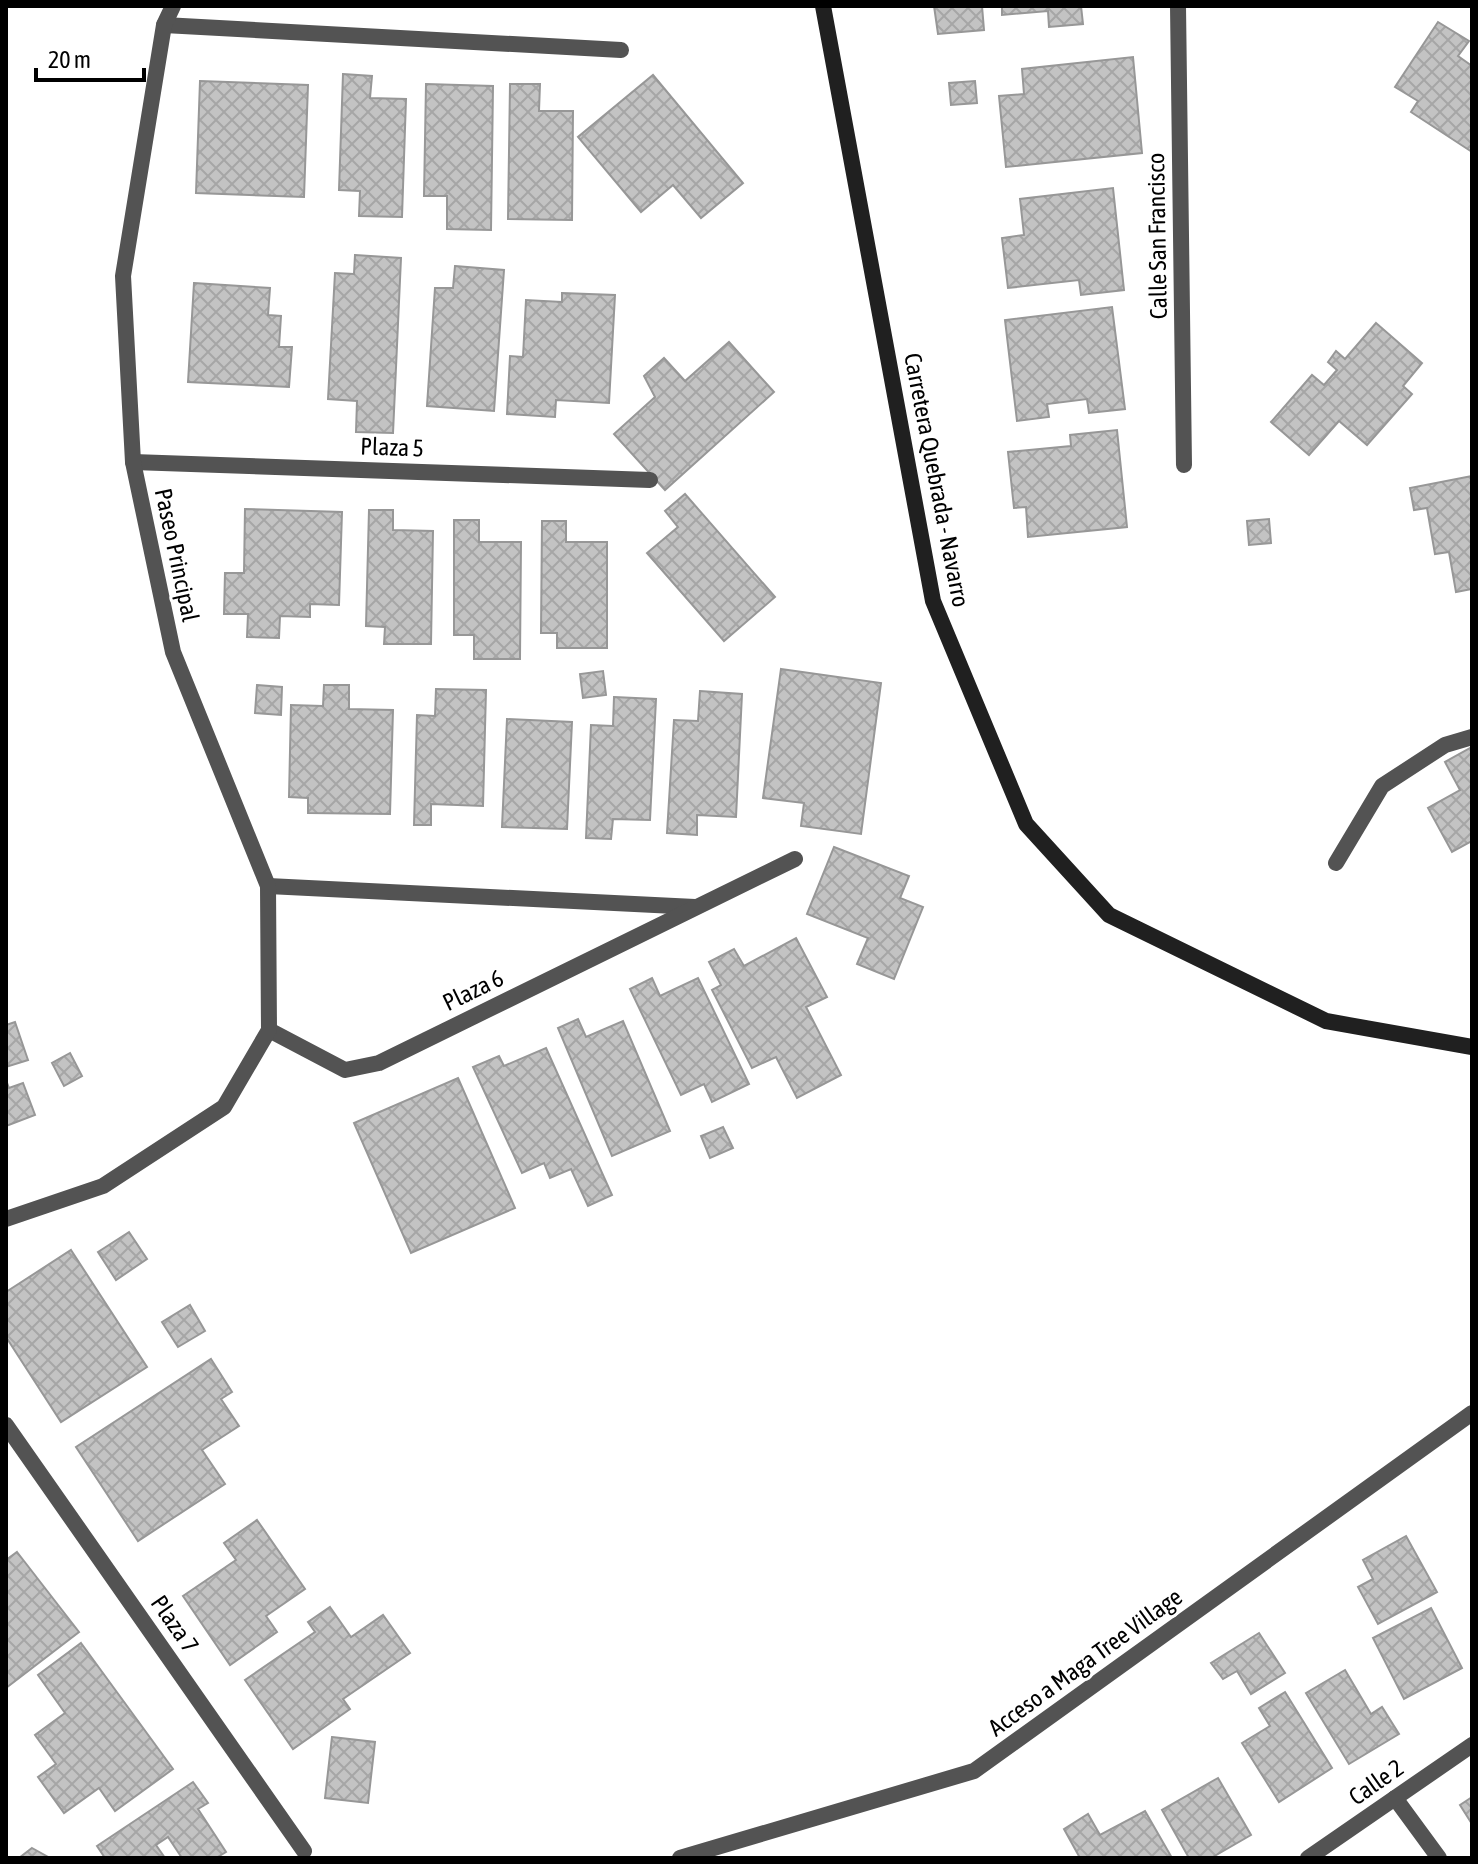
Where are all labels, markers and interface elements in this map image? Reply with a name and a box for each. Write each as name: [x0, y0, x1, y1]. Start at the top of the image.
scale bar: [36, 32, 144, 82]
text: 20 m: [48, 46, 91, 73]
street label: Calle San Francisco: [1142, 153, 1172, 319]
street label: Carretera Quebrada - Navarro: [899, 351, 975, 609]
street label: Plaza 5: [360, 432, 424, 462]
street label: Paseo Principal: [150, 486, 204, 625]
street label: Plaza 6: [438, 964, 508, 1016]
street label: Acceso a Maga Tree Village: [983, 1583, 1187, 1741]
street label: Plaza 7: [146, 1590, 204, 1658]
street label: Calle 2: [1344, 1754, 1408, 1810]

